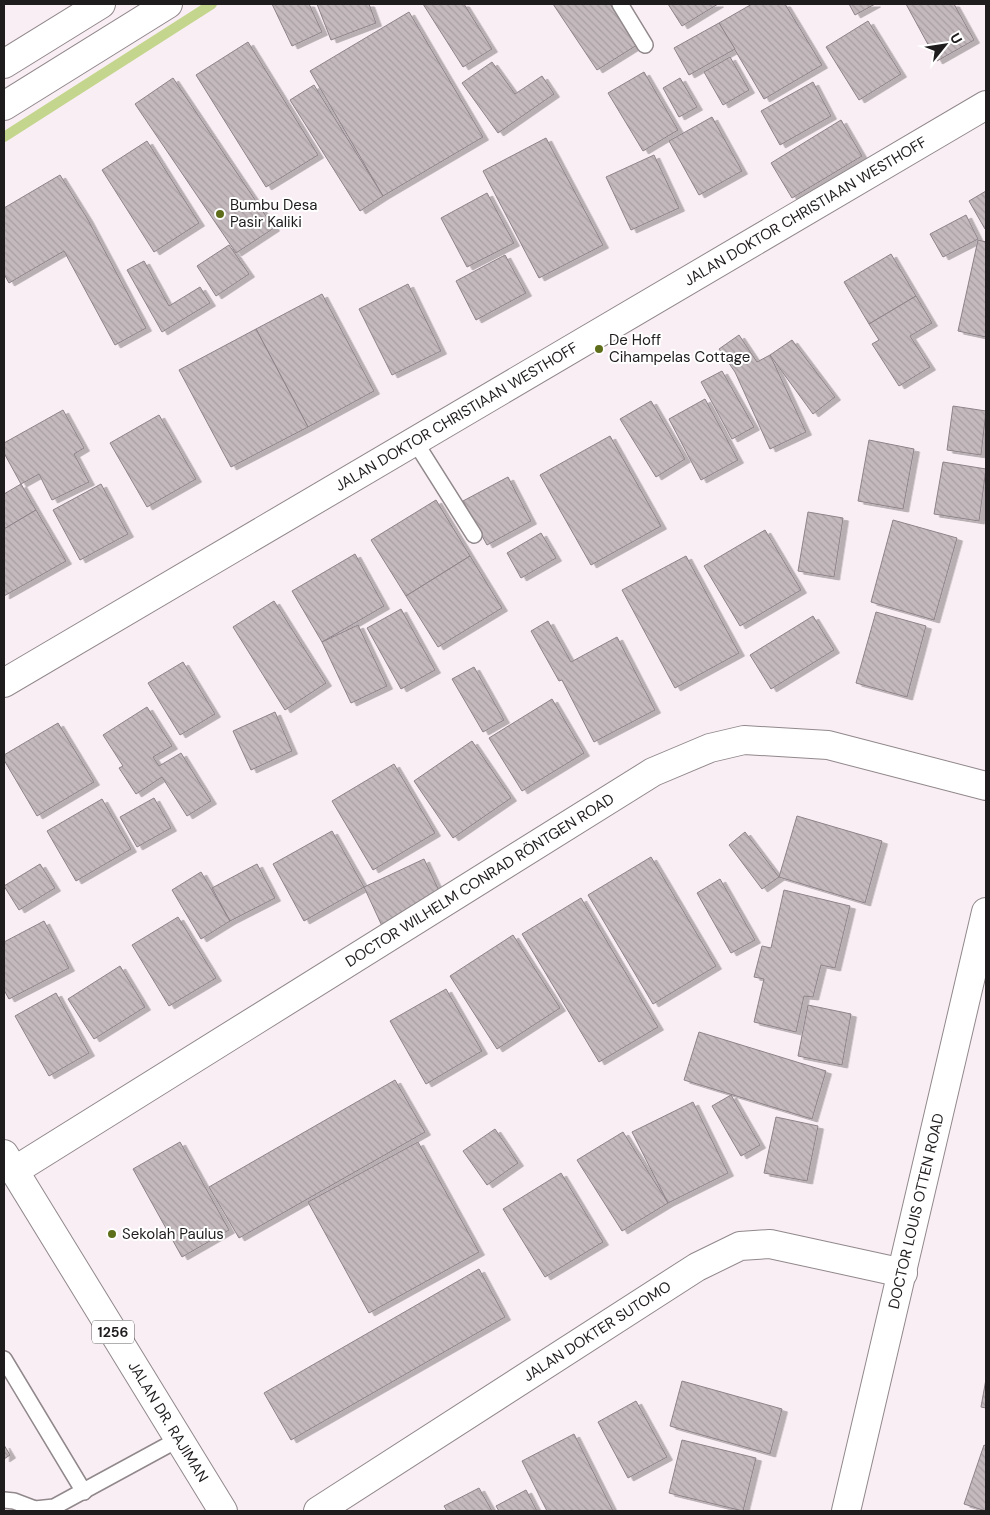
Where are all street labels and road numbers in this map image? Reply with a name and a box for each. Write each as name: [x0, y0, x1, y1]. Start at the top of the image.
street label: JALAN DOKTOR CHRISTIAAN WESTHOFF: [680, 132, 930, 290]
street label: JALAN DOKTOR CHRISTIAAN WESTHOFF: [331, 337, 581, 496]
street label: DOCTOR WILHELM CONRAD RÖNTGEN ROAD: [342, 789, 618, 972]
street label: DOCTOR LOUIS OTTEN ROAD: [884, 1111, 949, 1311]
street label: JALAN DOKTER SUTOMO: [519, 1276, 675, 1386]
road number: 1256: [92, 1320, 134, 1344]
street label: JALAN DR. RAJIMAN: [123, 1357, 213, 1486]

